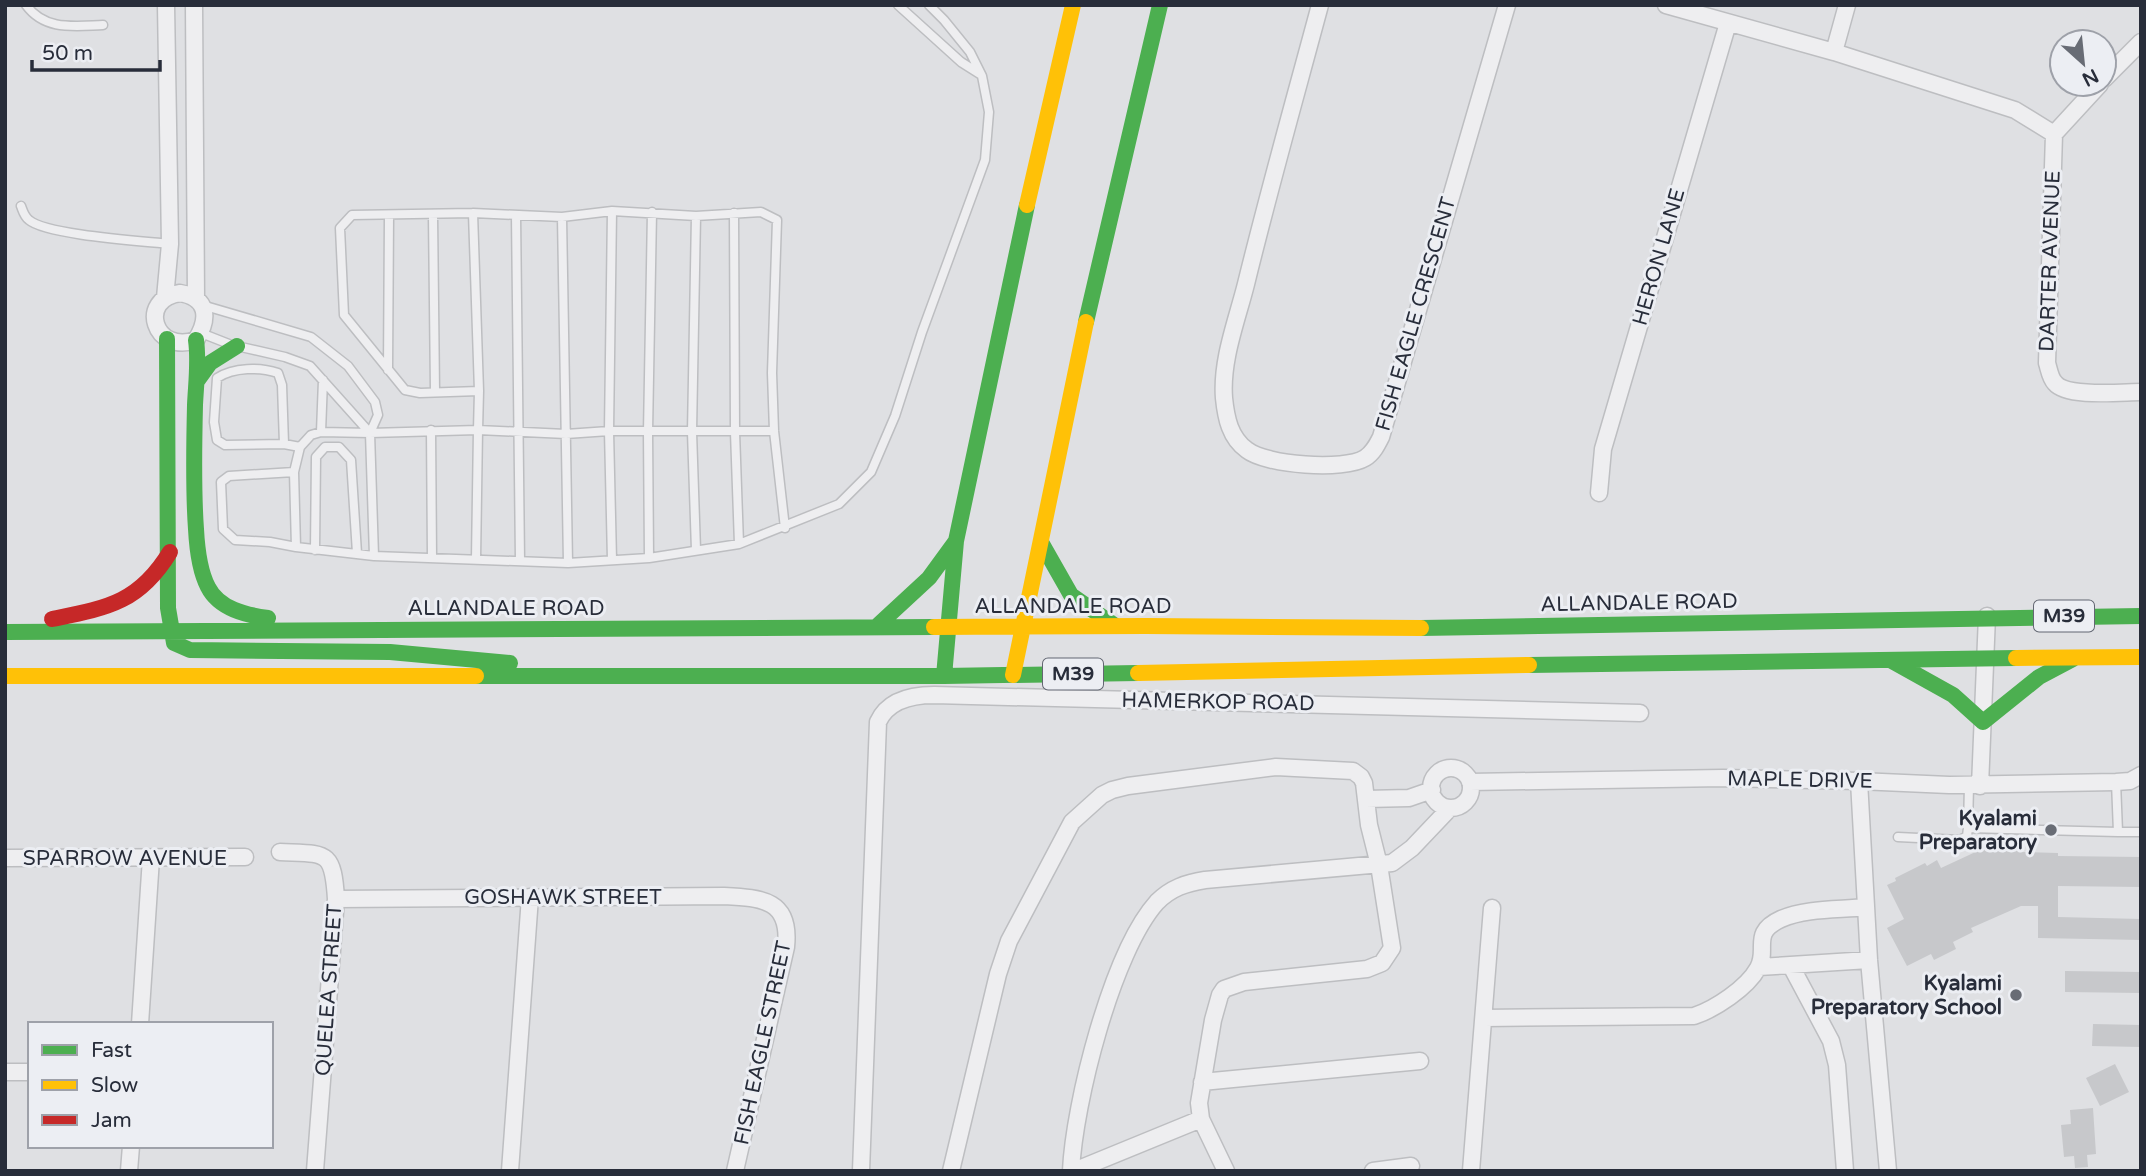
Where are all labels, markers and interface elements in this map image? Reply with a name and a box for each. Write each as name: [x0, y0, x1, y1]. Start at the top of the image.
scale bar: [32, 28, 159, 72]
north arrow: [2048, 28, 2118, 98]
text: 50 m: [42, 41, 93, 66]
text: N: [2078, 64, 2102, 91]
street label: DARTER AVENUE: [2034, 170, 2066, 352]
street label: HERON LANE: [1628, 186, 1690, 328]
street label: FISH EAGLE CRESCENT: [1371, 194, 1461, 434]
street label: ALLANDALE ROAD: [1540, 589, 1738, 617]
street label: ALLANDALE ROAD: [974, 594, 1172, 619]
street label: ALLANDALE ROAD: [407, 596, 605, 621]
road number: M39: [2034, 600, 2094, 632]
road number: M39: [1043, 659, 1103, 690]
street label: HAMERKOP ROAD: [1121, 688, 1315, 716]
street label: MAPLE DRIVE: [1727, 766, 1873, 794]
place label: Kyalami Preparatory: [1919, 806, 2038, 855]
marker: Kyalami Preparatory: [2043, 822, 2059, 838]
street label: SPARROW AVENUE: [23, 846, 227, 871]
street label: GOSHAWK STREET: [464, 885, 662, 910]
street label: QUELEA STREET: [311, 903, 347, 1077]
street label: FISH EAGLE STREET: [729, 938, 797, 1147]
place label: Kyalami Preparatory School: [1811, 971, 2002, 1020]
marker: Kyalami Preparatory School: [2008, 987, 2024, 1003]
legend: [28, 1022, 273, 1148]
text: Fast: [91, 1038, 132, 1063]
text: Slow: [91, 1073, 139, 1098]
text: Jam: [91, 1108, 132, 1133]

